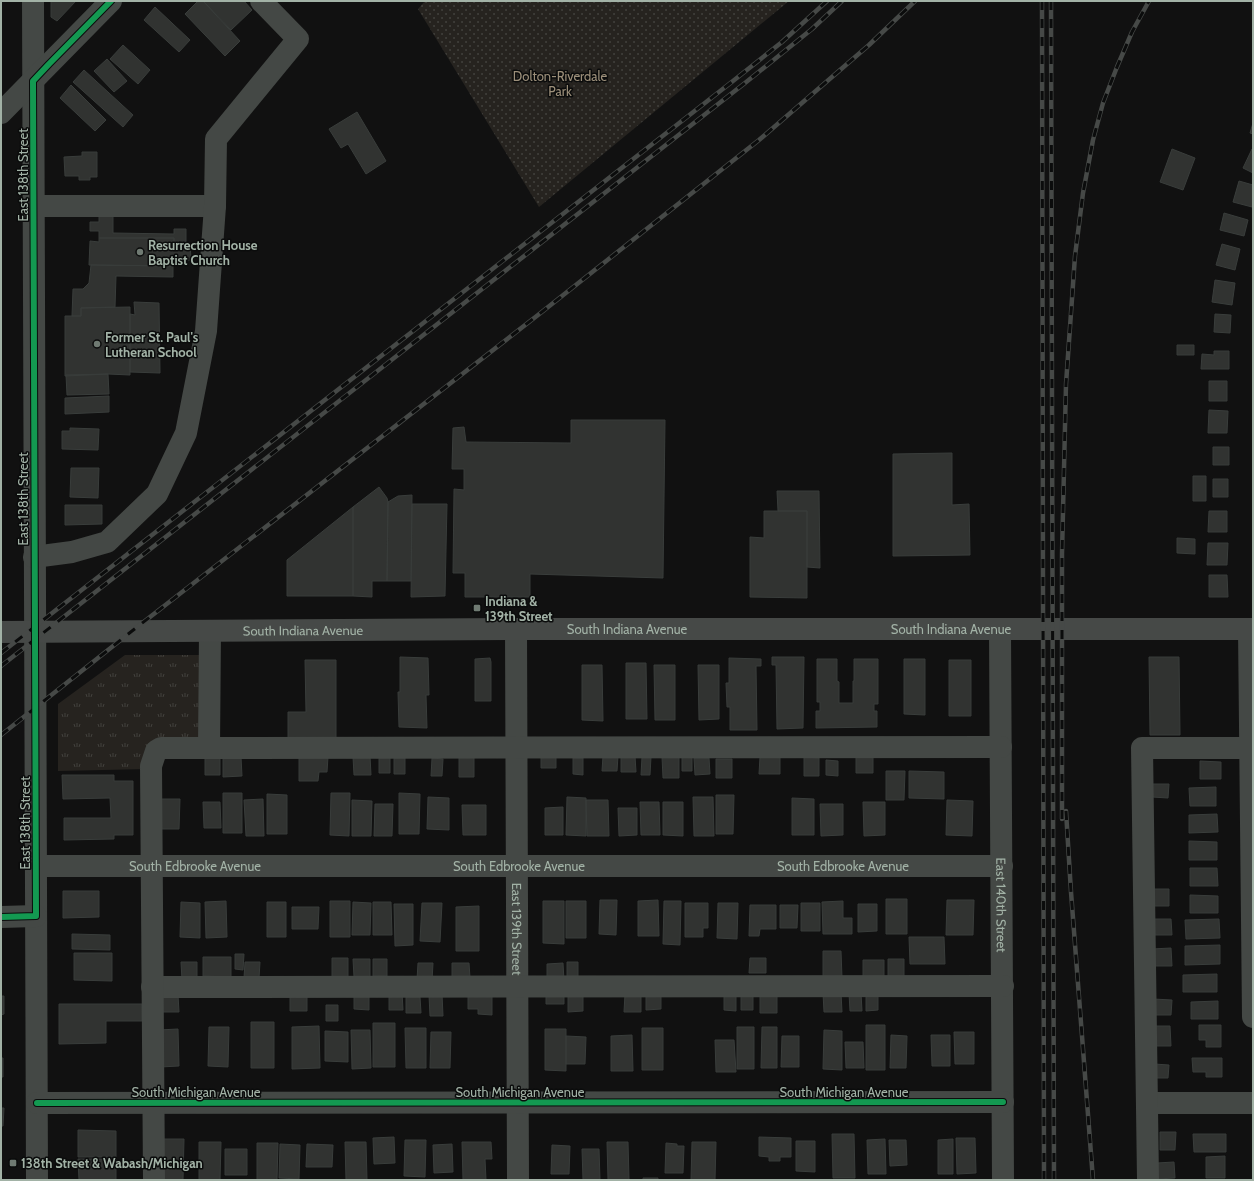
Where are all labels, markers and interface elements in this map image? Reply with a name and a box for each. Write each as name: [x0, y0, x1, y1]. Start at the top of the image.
park label: Dolton-Riverdale Park: [513, 68, 607, 99]
street label: East 138th Street: [15, 128, 31, 222]
place label: Resurrection House Baptist Church: [148, 237, 258, 268]
marker: Resurrection House Baptist Church: [135, 247, 145, 257]
place label: Former St. Paul's Lutheran School: [105, 329, 199, 360]
marker: Former St. Paul's Lutheran School: [92, 339, 102, 349]
street label: East 138th Street: [15, 452, 31, 546]
place label: Indiana & 139th Street: [485, 593, 553, 624]
marker: Indiana & 139th Street: [472, 603, 482, 613]
street label: South Indiana Avenue: [567, 621, 688, 637]
street label: South Indiana Avenue: [891, 621, 1012, 637]
street label: South Indiana Avenue: [243, 622, 364, 639]
street label: East 138th Street: [17, 776, 33, 870]
street label: South Edbrooke Avenue: [129, 858, 261, 874]
street label: South Edbrooke Avenue: [453, 858, 585, 874]
street label: South Edbrooke Avenue: [777, 858, 909, 874]
street label: East 140th Street: [993, 858, 1010, 953]
street label: East 139th Street: [509, 883, 525, 976]
street label: South Michigan Avenue: [132, 1084, 261, 1100]
street label: South Michigan Avenue: [456, 1084, 585, 1100]
street label: South Michigan Avenue: [780, 1084, 909, 1100]
place label: 138th Street & Wabash/Michigan: [21, 1155, 203, 1171]
marker: 138th Street & Wabash/Michigan: [8, 1158, 18, 1168]

